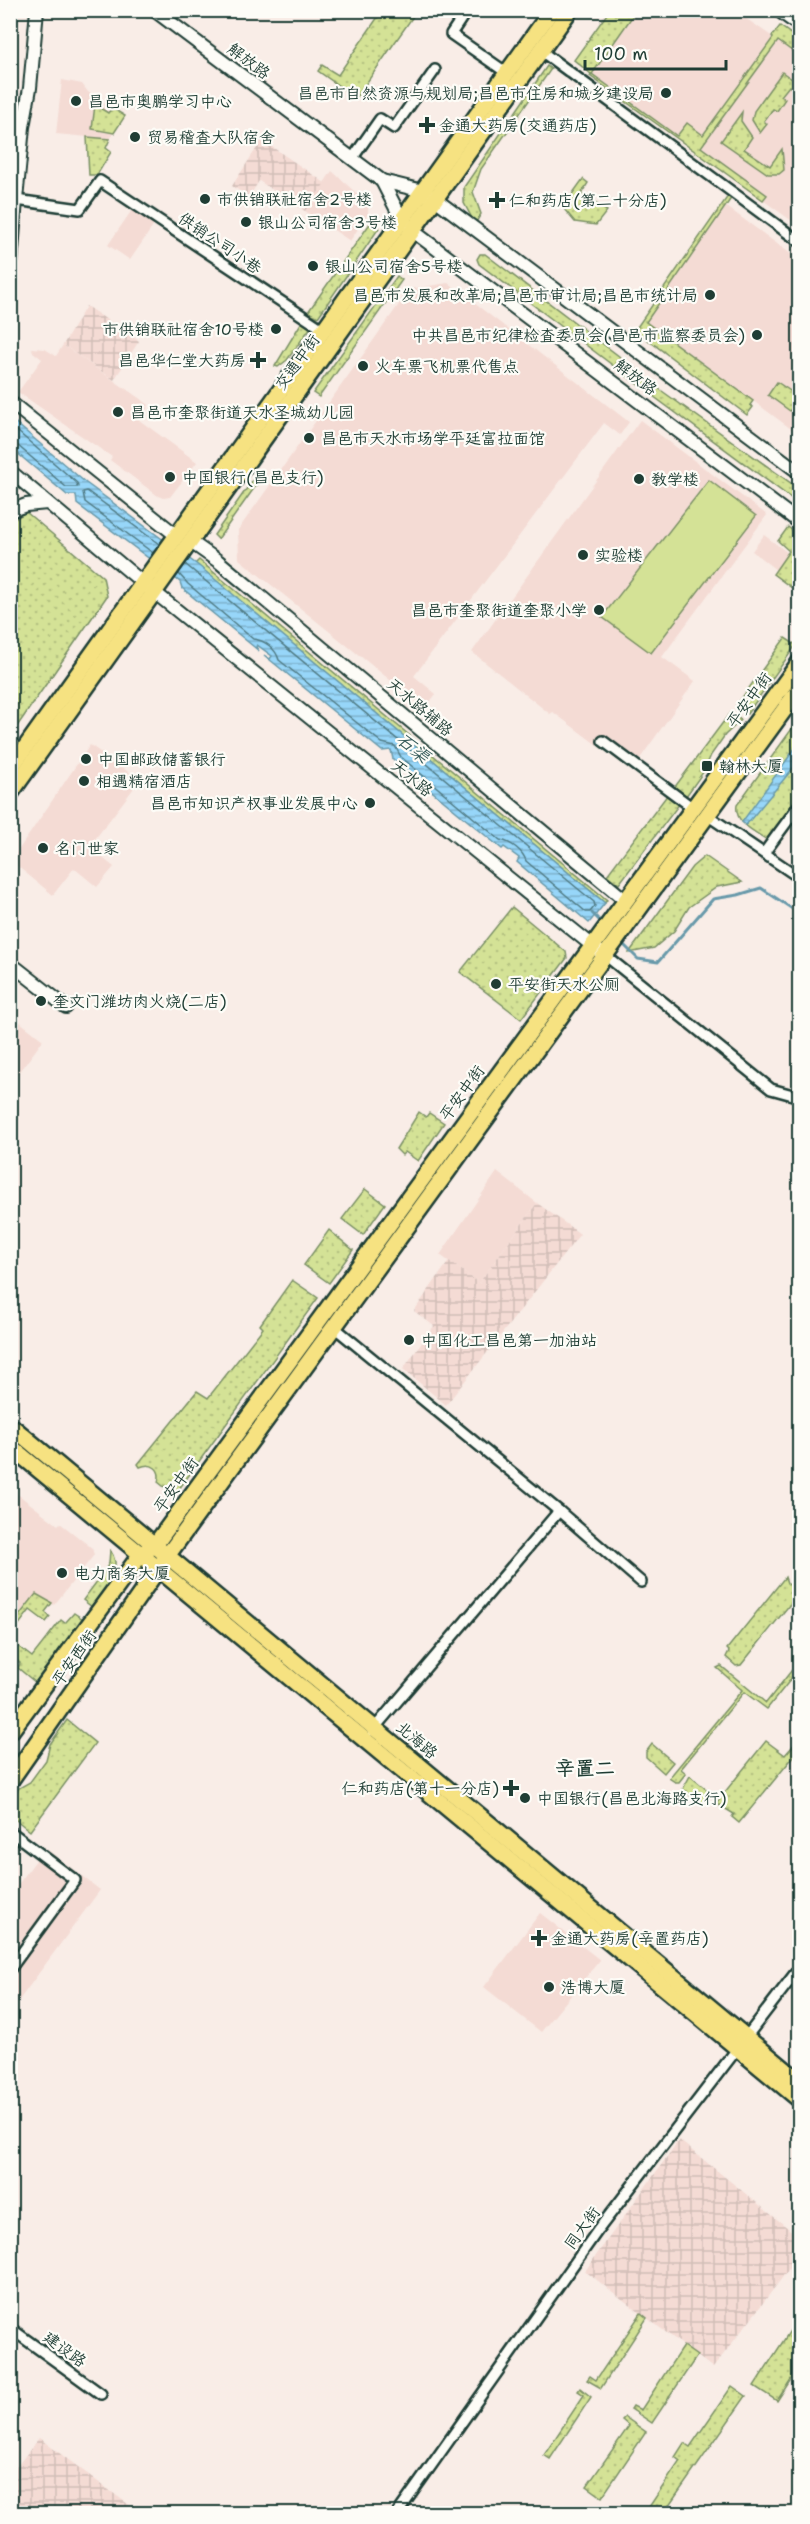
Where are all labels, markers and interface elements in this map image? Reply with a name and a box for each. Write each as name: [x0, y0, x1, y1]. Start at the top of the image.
scale bar: [585, 33, 726, 71]
street label: 解放路: [224, 38, 274, 84]
text: 100 m: [594, 42, 648, 66]
place label: 昌邑市自然资源与规划局;昌邑市住房和城乡建设局: [298, 83, 654, 104]
marker: 昌邑市自然资源与规划局;昌邑市住房和城乡建设局: [659, 86, 673, 100]
place label: 昌邑市奥鹏学习中心: [88, 91, 232, 112]
marker: 昌邑市奥鹏学习中心: [69, 94, 83, 108]
place label: 金通大药房(交通药店): [439, 115, 597, 136]
marker: 金通大药房(交通药店): [420, 118, 434, 132]
place label: 贸易稽查大队宿舍: [147, 127, 275, 148]
marker: 贸易稽查大队宿舍: [128, 130, 142, 144]
place label: 市供销联社宿舍2号楼: [217, 189, 372, 210]
place label: 仁和药店(第二十分店): [509, 190, 667, 211]
marker: 市供销联社宿舍2号楼: [198, 192, 212, 206]
marker: 仁和药店(第二十分店): [490, 193, 504, 207]
street label: 供销公司小巷: [174, 207, 266, 279]
place label: 银山公司宿舍3号楼: [258, 212, 397, 233]
marker: 银山公司宿舍3号楼: [239, 215, 253, 229]
place label: 银山公司宿舍5号楼: [325, 256, 463, 277]
marker: 银山公司宿舍5号楼: [306, 259, 320, 273]
place label: 昌邑市发展和改革局;昌邑市审计局;昌邑市统计局: [353, 285, 698, 306]
marker: 昌邑市发展和改革局;昌邑市审计局;昌邑市统计局: [703, 288, 717, 302]
place label: 市供销联社宿舍10号楼: [103, 319, 264, 340]
marker: 市供销联社宿舍10号楼: [269, 322, 283, 336]
place label: 中共昌邑市纪律检查委员会(昌邑市监察委员会): [411, 325, 745, 346]
marker: 中共昌邑市纪律检查委员会(昌邑市监察委员会): [750, 328, 764, 342]
street label: 交通中街: [270, 330, 324, 394]
place label: 昌邑华仁堂大药房: [118, 350, 246, 371]
marker: 昌邑华仁堂大药房: [251, 353, 265, 367]
street label: 解放路: [611, 354, 661, 400]
place label: 火车票飞机票代售点: [375, 356, 519, 377]
marker: 火车票飞机票代售点: [356, 359, 370, 373]
place label: 昌邑市奎聚街道天水圣城幼儿园: [130, 402, 354, 423]
marker: 昌邑市奎聚街道天水圣城幼儿园: [111, 405, 125, 419]
place label: 昌邑市天水市场学平廷富拉面馆: [321, 428, 545, 449]
marker: 昌邑市天水市场学平廷富拉面馆: [302, 431, 316, 445]
place label: 中国银行(昌邑支行): [182, 467, 324, 488]
place label: 教学楼: [651, 469, 699, 490]
marker: 中国银行(昌邑支行): [163, 470, 177, 484]
marker: 教学楼: [632, 472, 646, 486]
place label: 实验楼: [595, 545, 643, 566]
marker: 实验楼: [576, 548, 590, 562]
place label: 昌邑市奎聚街道奎聚小学: [411, 600, 587, 621]
marker: 昌邑市奎聚街道奎聚小学: [592, 603, 606, 617]
street label: 平安中街: [722, 668, 776, 732]
street label: 天水路辅路: [383, 673, 457, 741]
water label: 石渠: [391, 727, 436, 770]
place label: 中国邮政储蓄银行: [98, 749, 226, 770]
marker: 中国邮政储蓄银行: [79, 752, 93, 766]
street label: 天水路: [387, 755, 437, 801]
place label: 翰林大厦: [719, 756, 783, 777]
marker: 翰林大厦: [700, 759, 714, 773]
place label: 相遇精宿酒店: [96, 771, 192, 792]
marker: 相遇精宿酒店: [77, 774, 91, 788]
place label: 昌邑市知识产权事业发展中心: [150, 793, 358, 814]
marker: 昌邑市知识产权事业发展中心: [363, 796, 377, 810]
place label: 名门世家: [55, 838, 119, 859]
marker: 名门世家: [36, 841, 50, 855]
place label: 平安街天水公厕: [508, 974, 620, 995]
marker: 平安街天水公厕: [489, 977, 503, 991]
place label: 奎文门潍坊肉火烧(二店): [53, 991, 227, 1012]
marker: 奎文门潍坊肉火烧(二店): [34, 994, 48, 1008]
street label: 平安中街: [435, 1061, 489, 1125]
place label: 中国化工昌邑第一加油站: [421, 1330, 597, 1351]
marker: 中国化工昌邑第一加油站: [402, 1333, 416, 1347]
street label: 平安中街: [149, 1453, 203, 1517]
place label: 电力商务大厦: [74, 1563, 170, 1584]
marker: 电力商务大厦: [55, 1566, 69, 1580]
street label: 平安西街: [47, 1626, 101, 1690]
street label: 北海路: [392, 1717, 442, 1763]
district label: 辛置二: [555, 1755, 615, 1781]
place label: 仁和药店(第十一分店): [341, 1778, 499, 1799]
marker: 仁和药店(第十一分店): [504, 1781, 518, 1795]
place label: 中国银行(昌邑北海路支行): [537, 1788, 727, 1809]
marker: 中国银行(昌邑北海路支行): [518, 1791, 532, 1805]
place label: 金通大药房(辛置药店): [551, 1928, 709, 1949]
marker: 金通大药房(辛置药店): [532, 1931, 546, 1945]
place label: 浩博大厦: [561, 1977, 625, 1998]
marker: 浩博大厦: [542, 1980, 556, 1994]
street label: 同大街: [559, 2202, 605, 2254]
street label: 建设路: [39, 2326, 91, 2372]

